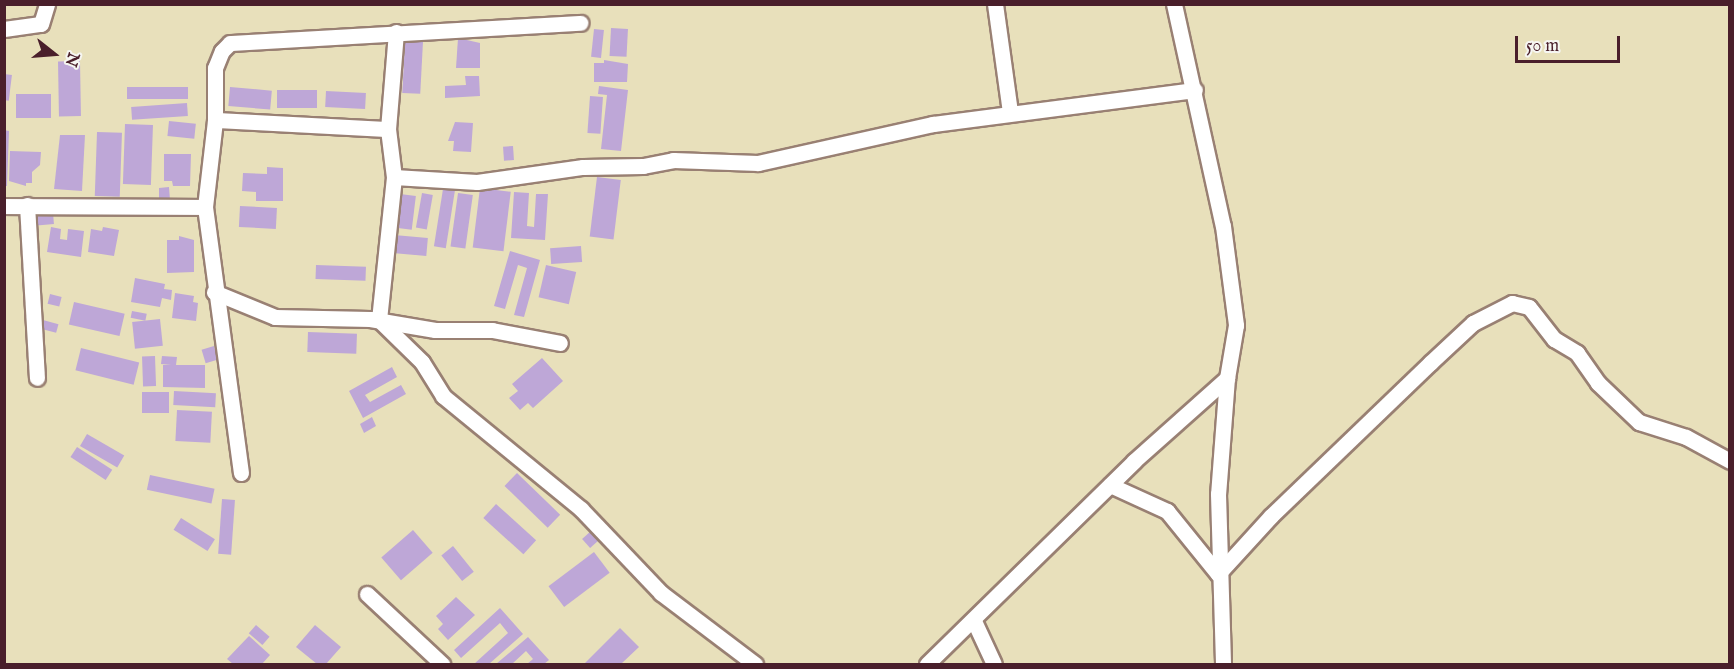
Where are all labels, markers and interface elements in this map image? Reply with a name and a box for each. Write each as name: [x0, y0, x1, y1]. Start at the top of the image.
north arrow: [24, 24, 84, 84]
scale bar: [1518, 24, 1623, 62]
text: 50 m: [1526, 35, 1559, 58]
text: N: [60, 50, 83, 69]

